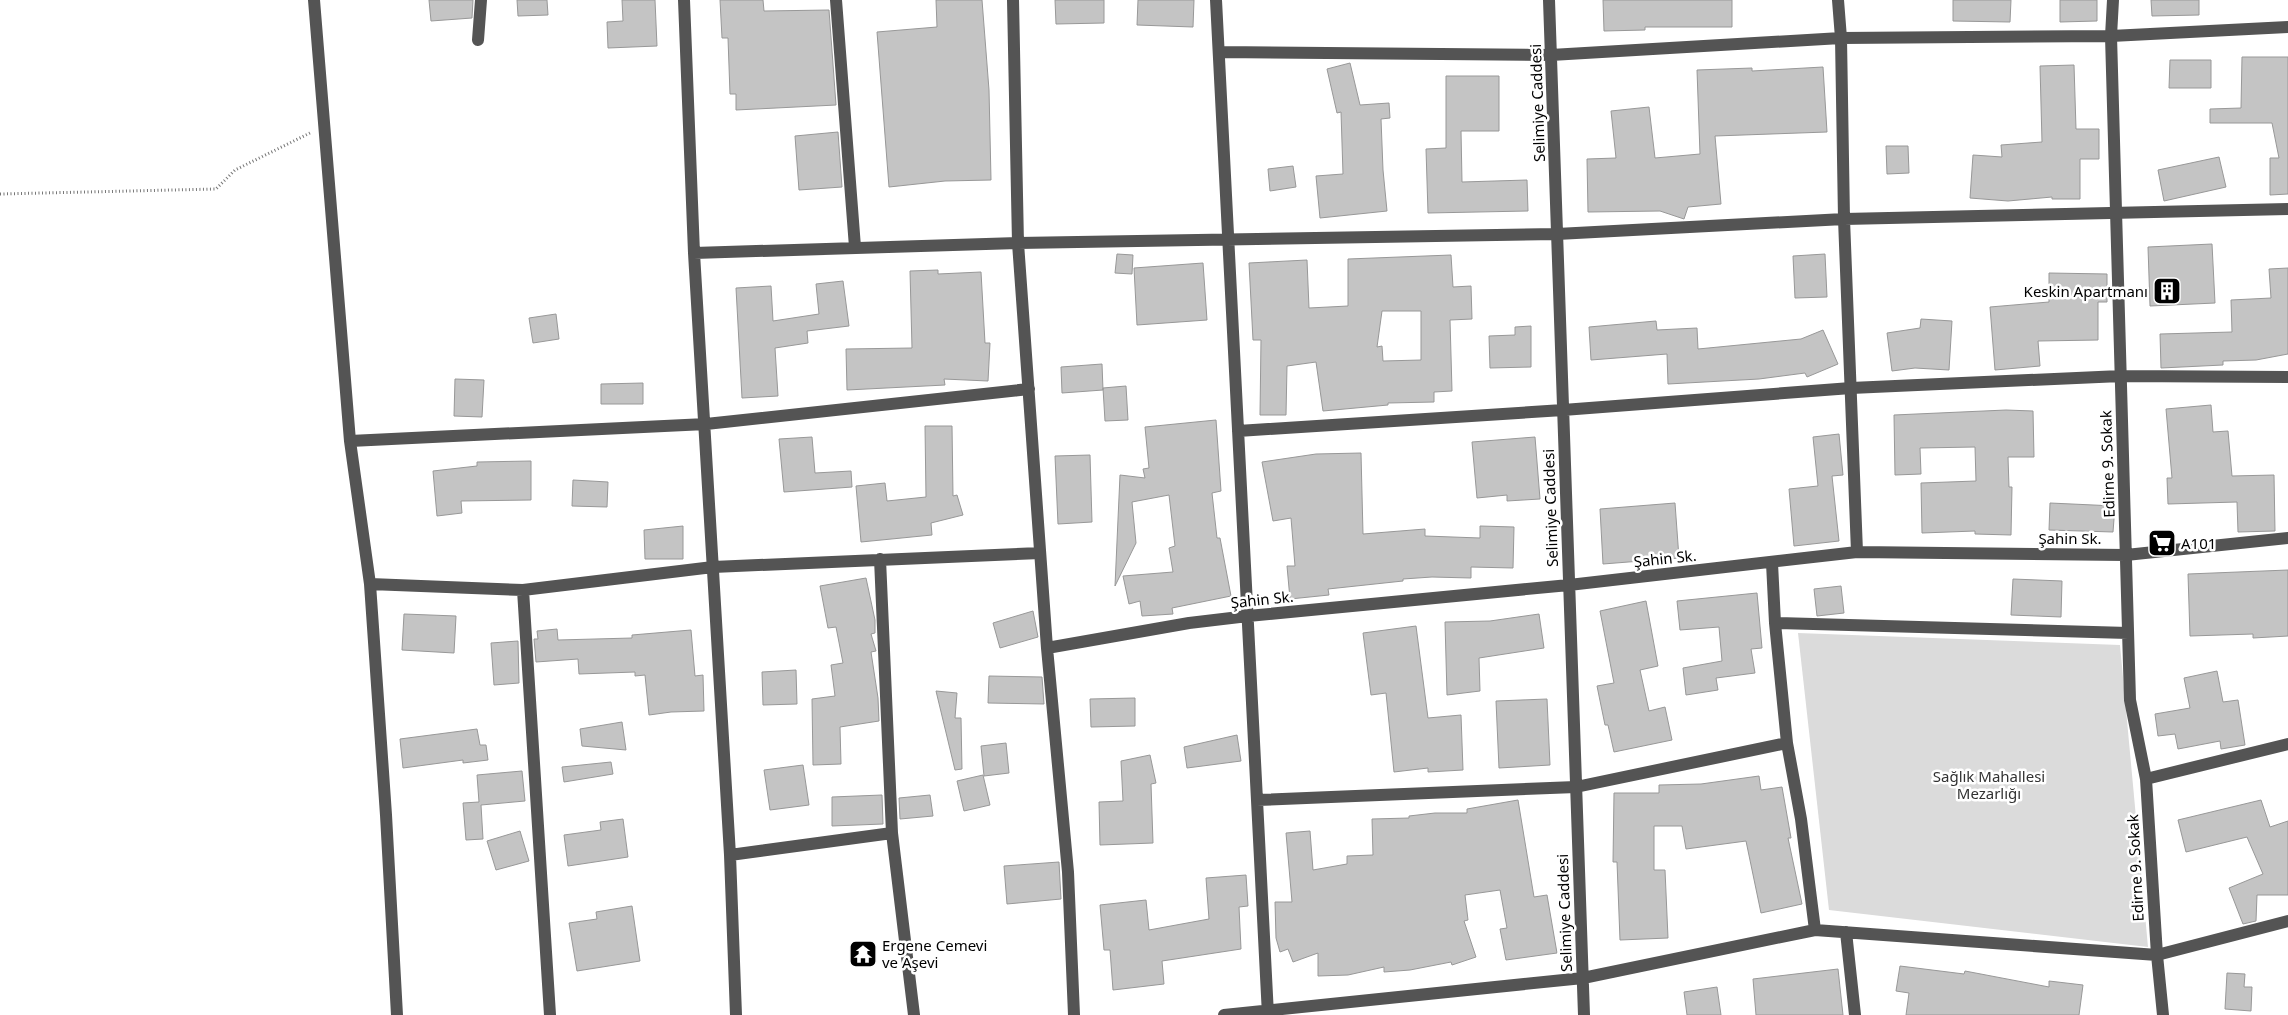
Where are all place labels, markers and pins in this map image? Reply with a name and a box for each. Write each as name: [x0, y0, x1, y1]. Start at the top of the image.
building icon: Keskin Apartmanı: [2152, 276, 2182, 306]
place label: Keskin Apartmanı: [2024, 281, 2148, 301]
supermarket icon: A101: [2147, 528, 2177, 558]
place label: A101: [2181, 533, 2216, 553]
place label: Ergene Cemevi ve Aşevi: [882, 935, 987, 972]
temple icon: Ergene Cemevi ve Aşevi: [848, 939, 878, 969]

